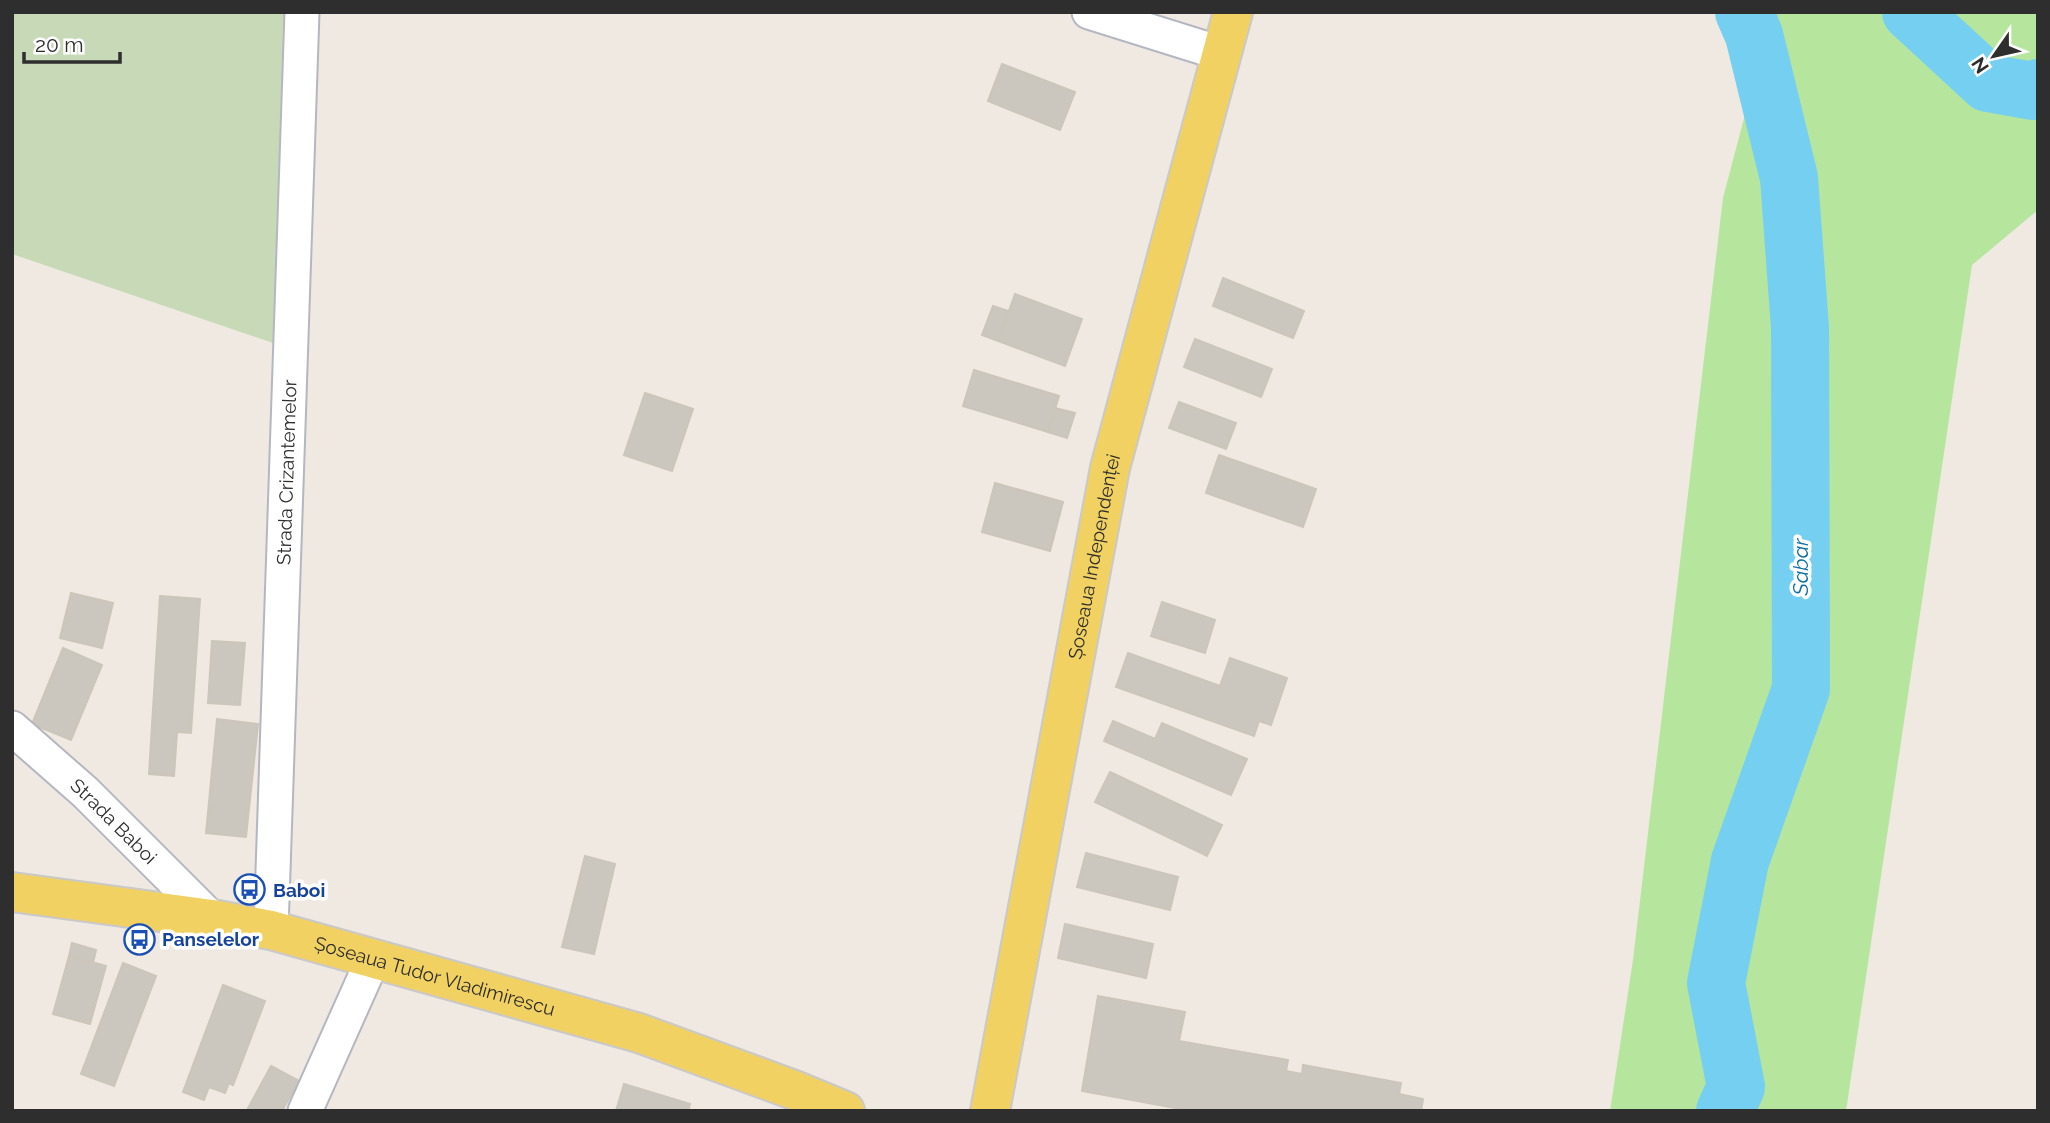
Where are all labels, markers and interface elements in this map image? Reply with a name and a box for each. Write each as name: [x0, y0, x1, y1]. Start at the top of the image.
scale bar: [24, 21, 121, 65]
north arrow: [1959, 21, 2029, 91]
text: 20 m: [35, 32, 83, 57]
text: N: [1967, 53, 1993, 78]
street label: Strada Crizantemelor: [272, 379, 301, 565]
street label: Șoseaua Independenței: [1064, 452, 1124, 661]
water label: Sabar: [1788, 538, 1813, 597]
street label: Strada Baboi: [66, 774, 161, 868]
bus stop icon: Baboi: [233, 873, 267, 907]
place label: Baboi: [273, 879, 325, 901]
bus stop icon: Panselelor: [122, 922, 156, 956]
place label: Panselelor: [162, 928, 260, 950]
street label: Șoseaua Tudor Vladimirescu: [312, 932, 558, 1020]

